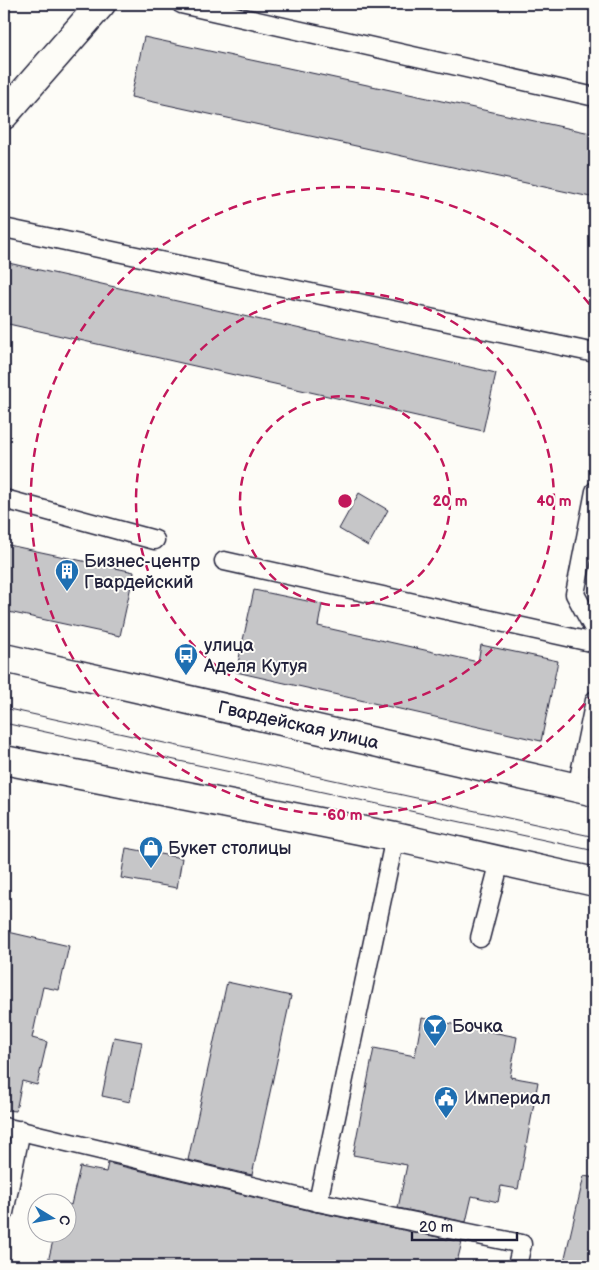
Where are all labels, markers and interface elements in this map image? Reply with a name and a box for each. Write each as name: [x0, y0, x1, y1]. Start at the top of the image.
centre of rings: [336, 492, 354, 510]
text: 20 m: [433, 492, 468, 511]
text: 40 m: [536, 492, 572, 511]
place label: Бизнес-центр Гвардейский: [84, 551, 200, 593]
building icon: Бизнес-центр Гвардейский: [54, 558, 80, 592]
place label: улица Аделя Кутуя: [203, 635, 308, 677]
bus stop icon: улица Аделя Кутуя: [173, 642, 199, 676]
street label: Гвардейская улица: [216, 697, 381, 754]
text: 60 m: [327, 806, 363, 825]
shop icon: Букет столицы: [138, 835, 164, 869]
place label: Букет столицы: [168, 838, 291, 859]
bar icon: Бочка: [422, 1013, 448, 1047]
place label: Бочка: [452, 1016, 503, 1037]
public building icon: Империал: [433, 1085, 459, 1119]
place label: Империал: [464, 1088, 551, 1109]
north arrow: [28, 1192, 78, 1242]
scale bar: [412, 1210, 516, 1242]
text: С: [55, 1214, 74, 1227]
text: 20 m: [419, 1218, 453, 1237]

